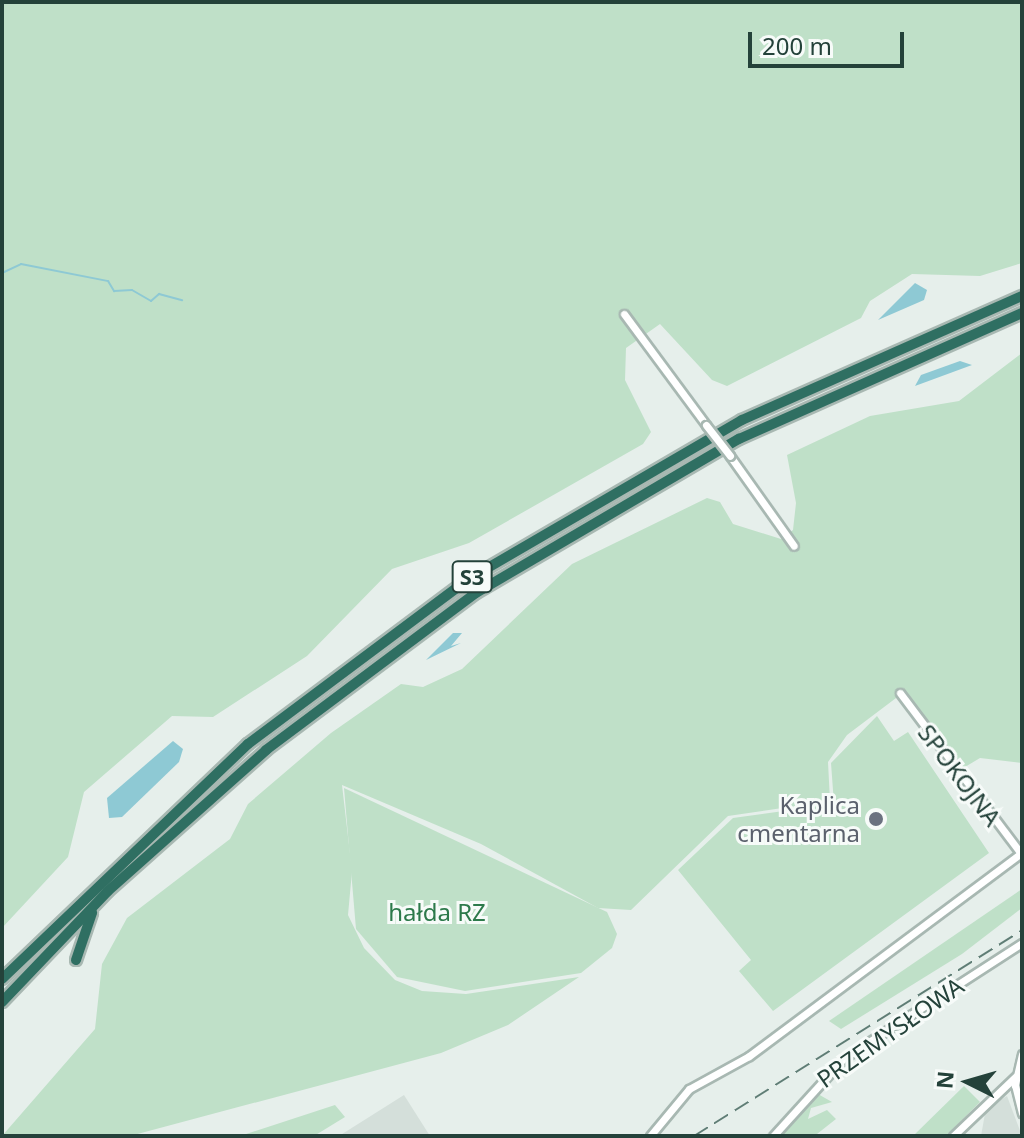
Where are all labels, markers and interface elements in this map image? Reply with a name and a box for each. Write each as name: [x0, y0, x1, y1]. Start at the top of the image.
scale bar: [752, 16, 908, 66]
text: 200 m: [762, 29, 832, 62]
road number: S3: [450, 559, 494, 595]
street label: SPOKOJNA: [912, 719, 1008, 831]
place label: Kaplica cmentarna: [737, 791, 860, 847]
marker: Kaplica cmentarna: [867, 810, 885, 828]
park label: hałda RZ: [388, 898, 486, 926]
street label: PRZEMYSŁOWA: [811, 971, 969, 1093]
north arrow: [928, 1042, 1008, 1122]
text: N: [928, 1070, 960, 1090]

